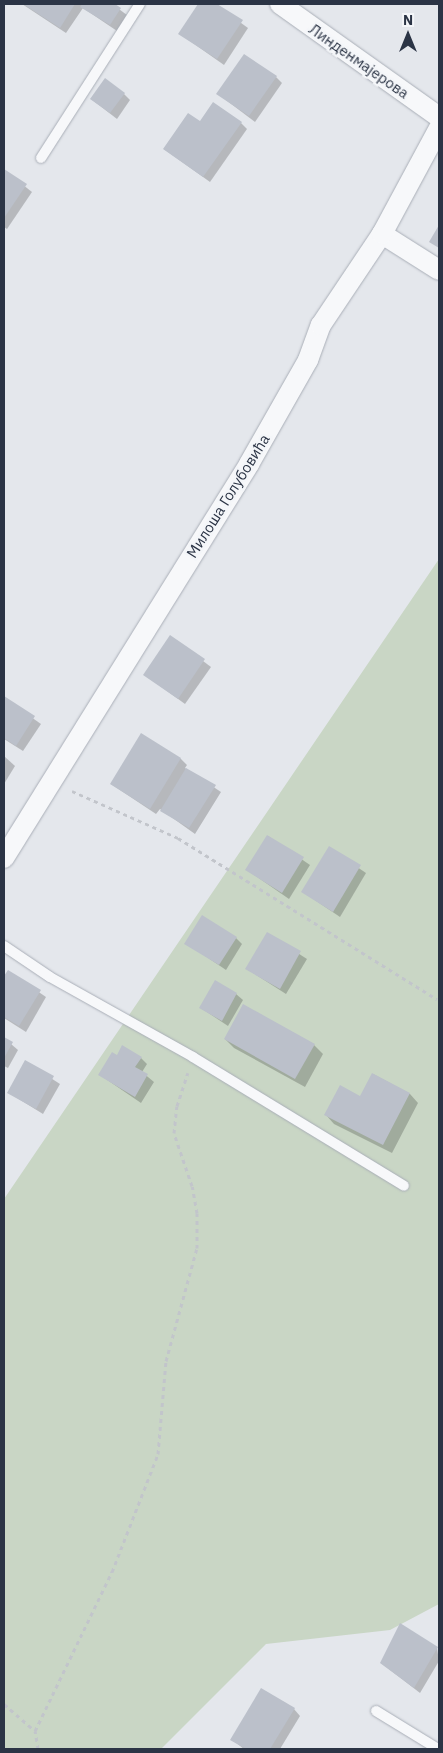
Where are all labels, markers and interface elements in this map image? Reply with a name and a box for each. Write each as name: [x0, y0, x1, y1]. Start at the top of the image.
north arrow: [383, 10, 433, 60]
text: N: [403, 11, 413, 29]
street label: Линденмајерова: [306, 20, 412, 102]
street label: Милоша Голубовића: [183, 431, 273, 561]

